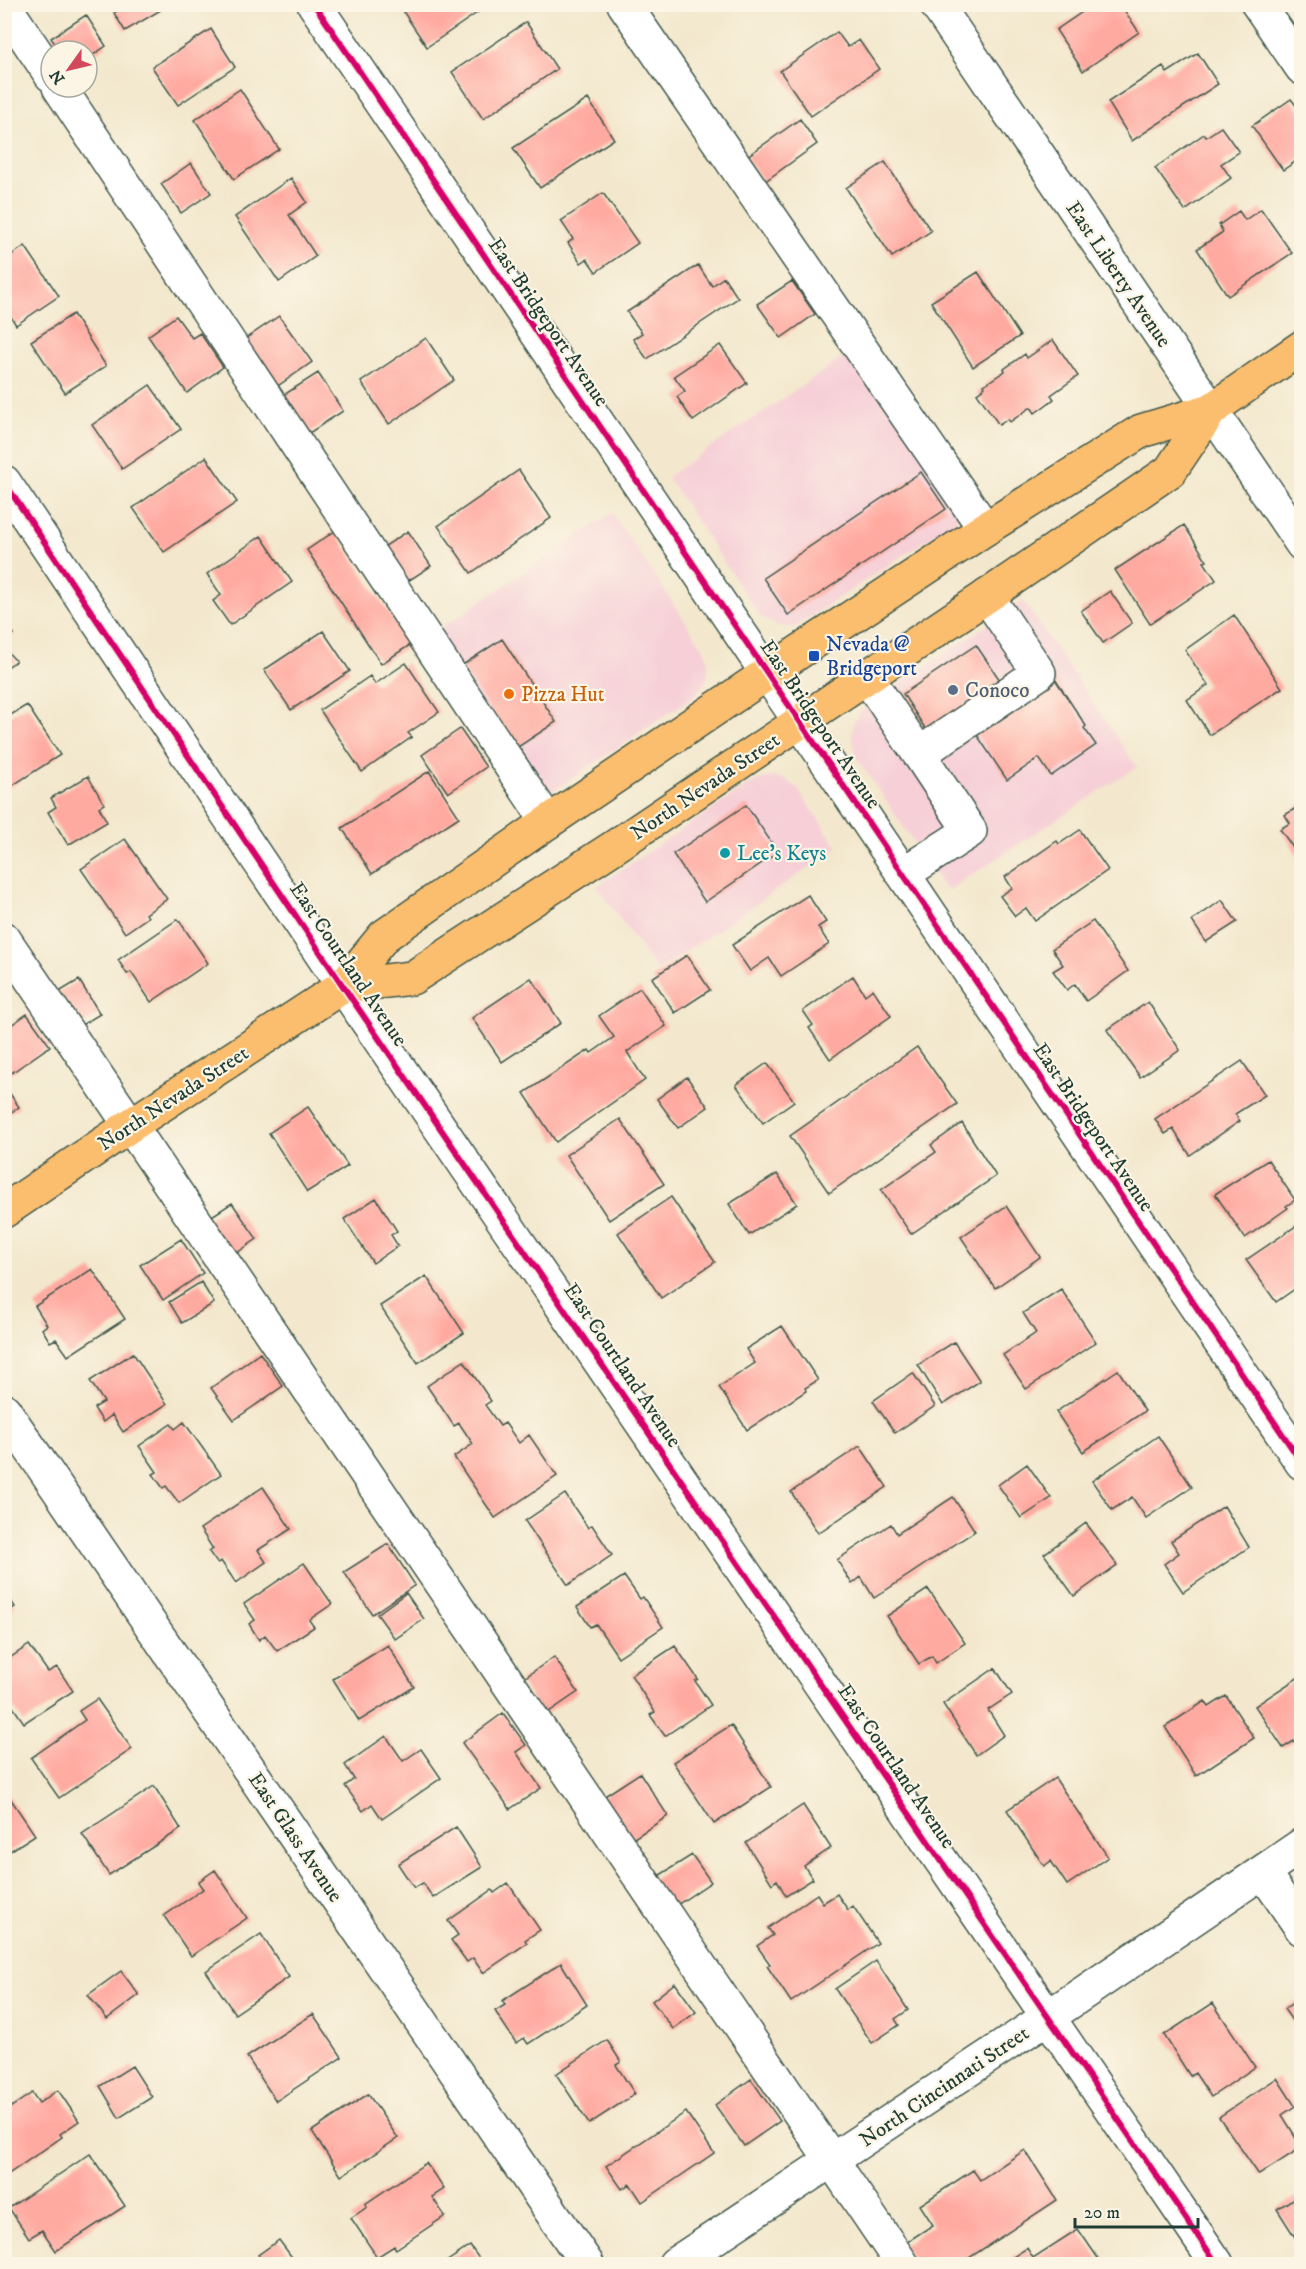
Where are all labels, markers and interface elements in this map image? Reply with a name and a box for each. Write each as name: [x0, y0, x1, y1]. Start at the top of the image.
north arrow: [39, 39, 99, 99]
text: N: [45, 66, 69, 88]
street label: East Liberty Avenue: [1060, 197, 1177, 353]
street label: East Bridgeport Avenue: [482, 233, 615, 412]
place label: Nevada @ Bridgeport: [826, 632, 917, 682]
street label: East Bridgeport Avenue: [754, 635, 887, 814]
marker: Nevada @ Bridgeport: [807, 649, 821, 663]
place label: Conoco: [965, 678, 1030, 704]
place label: Pizza Hut: [521, 682, 605, 708]
marker: Conoco: [946, 683, 960, 697]
marker: Pizza Hut: [502, 687, 516, 701]
street label: North Nevada Street: [626, 727, 785, 846]
place label: Lee's Keys: [737, 841, 826, 867]
marker: Lee's Keys: [718, 846, 732, 860]
street label: East Courtland Avenue: [284, 877, 413, 1052]
street label: East Bridgeport Avenue: [1027, 1038, 1160, 1217]
street label: North Nevada Street: [93, 1040, 254, 1157]
street label: East Courtland Avenue: [558, 1278, 687, 1453]
street label: East Courtland Avenue: [832, 1679, 961, 1854]
street label: East Glass Avenue: [242, 1768, 348, 1908]
street label: North Cincinnati Street: [855, 2020, 1034, 2153]
scale bar: [1075, 2191, 1198, 2229]
text: 20 m: [1084, 2202, 1120, 2224]

